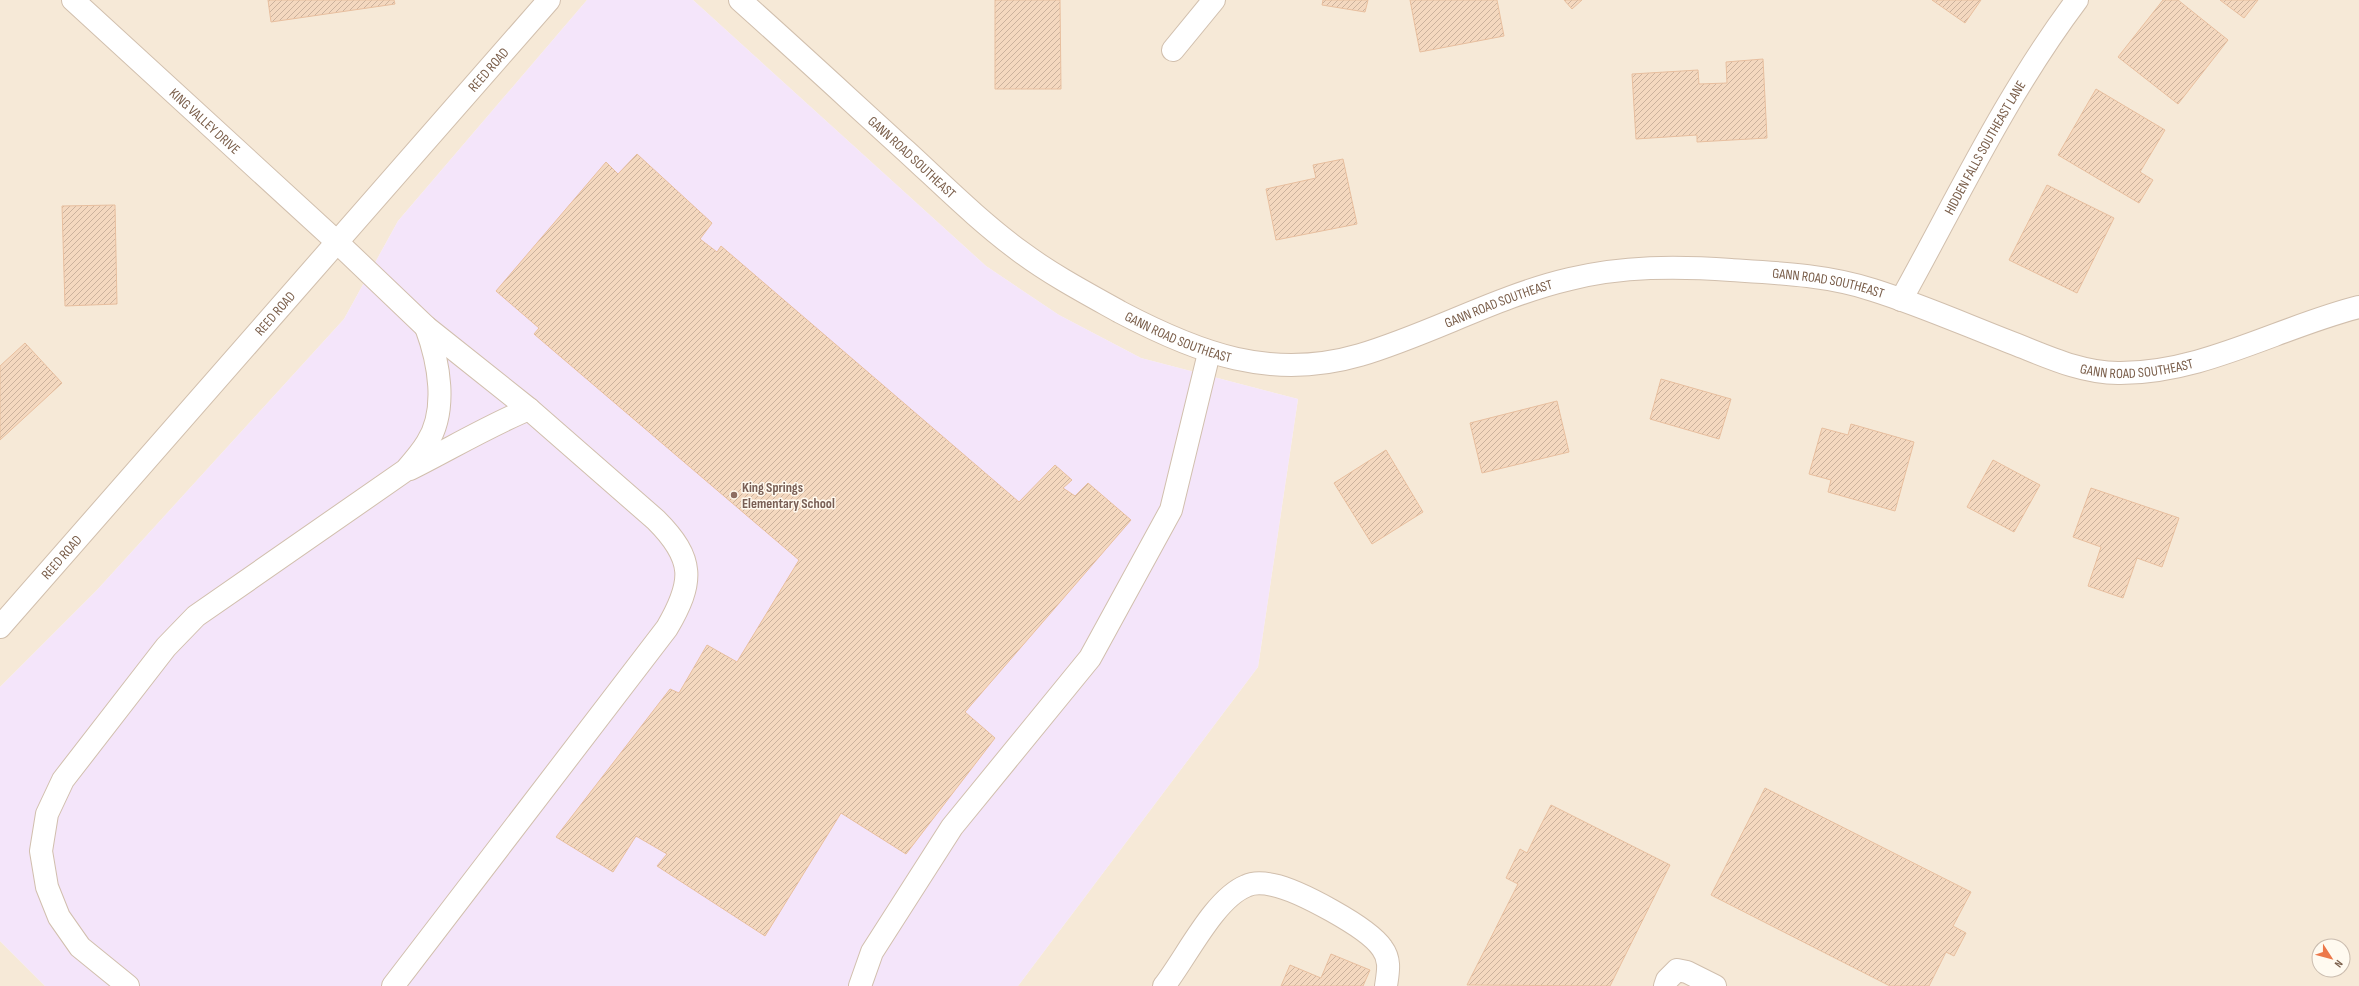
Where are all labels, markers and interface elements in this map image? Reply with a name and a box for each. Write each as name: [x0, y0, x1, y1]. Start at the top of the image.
street label: REED ROAD: [465, 44, 513, 95]
street label: HIDDEN FALLS SOUTHEAST LANE: [1941, 77, 2030, 218]
street label: KING VALLEY DRIVE: [166, 85, 244, 158]
street label: GANN ROAD SOUTHEAST: [864, 113, 960, 202]
street label: GANN ROAD SOUTHEAST: [1772, 265, 1887, 302]
street label: GANN ROAD SOUTHEAST: [1442, 276, 1555, 332]
street label: REED ROAD: [251, 288, 299, 339]
street label: GANN ROAD SOUTHEAST: [1122, 308, 1234, 366]
street label: GANN ROAD SOUTHEAST: [2078, 355, 2195, 382]
place label: King Springs Elementary School: [742, 479, 835, 512]
marker: King Springs Elementary School: [729, 490, 739, 500]
street label: REED ROAD: [38, 532, 86, 583]
north arrow: [2311, 938, 2351, 978]
text: N: [2332, 957, 2346, 970]

